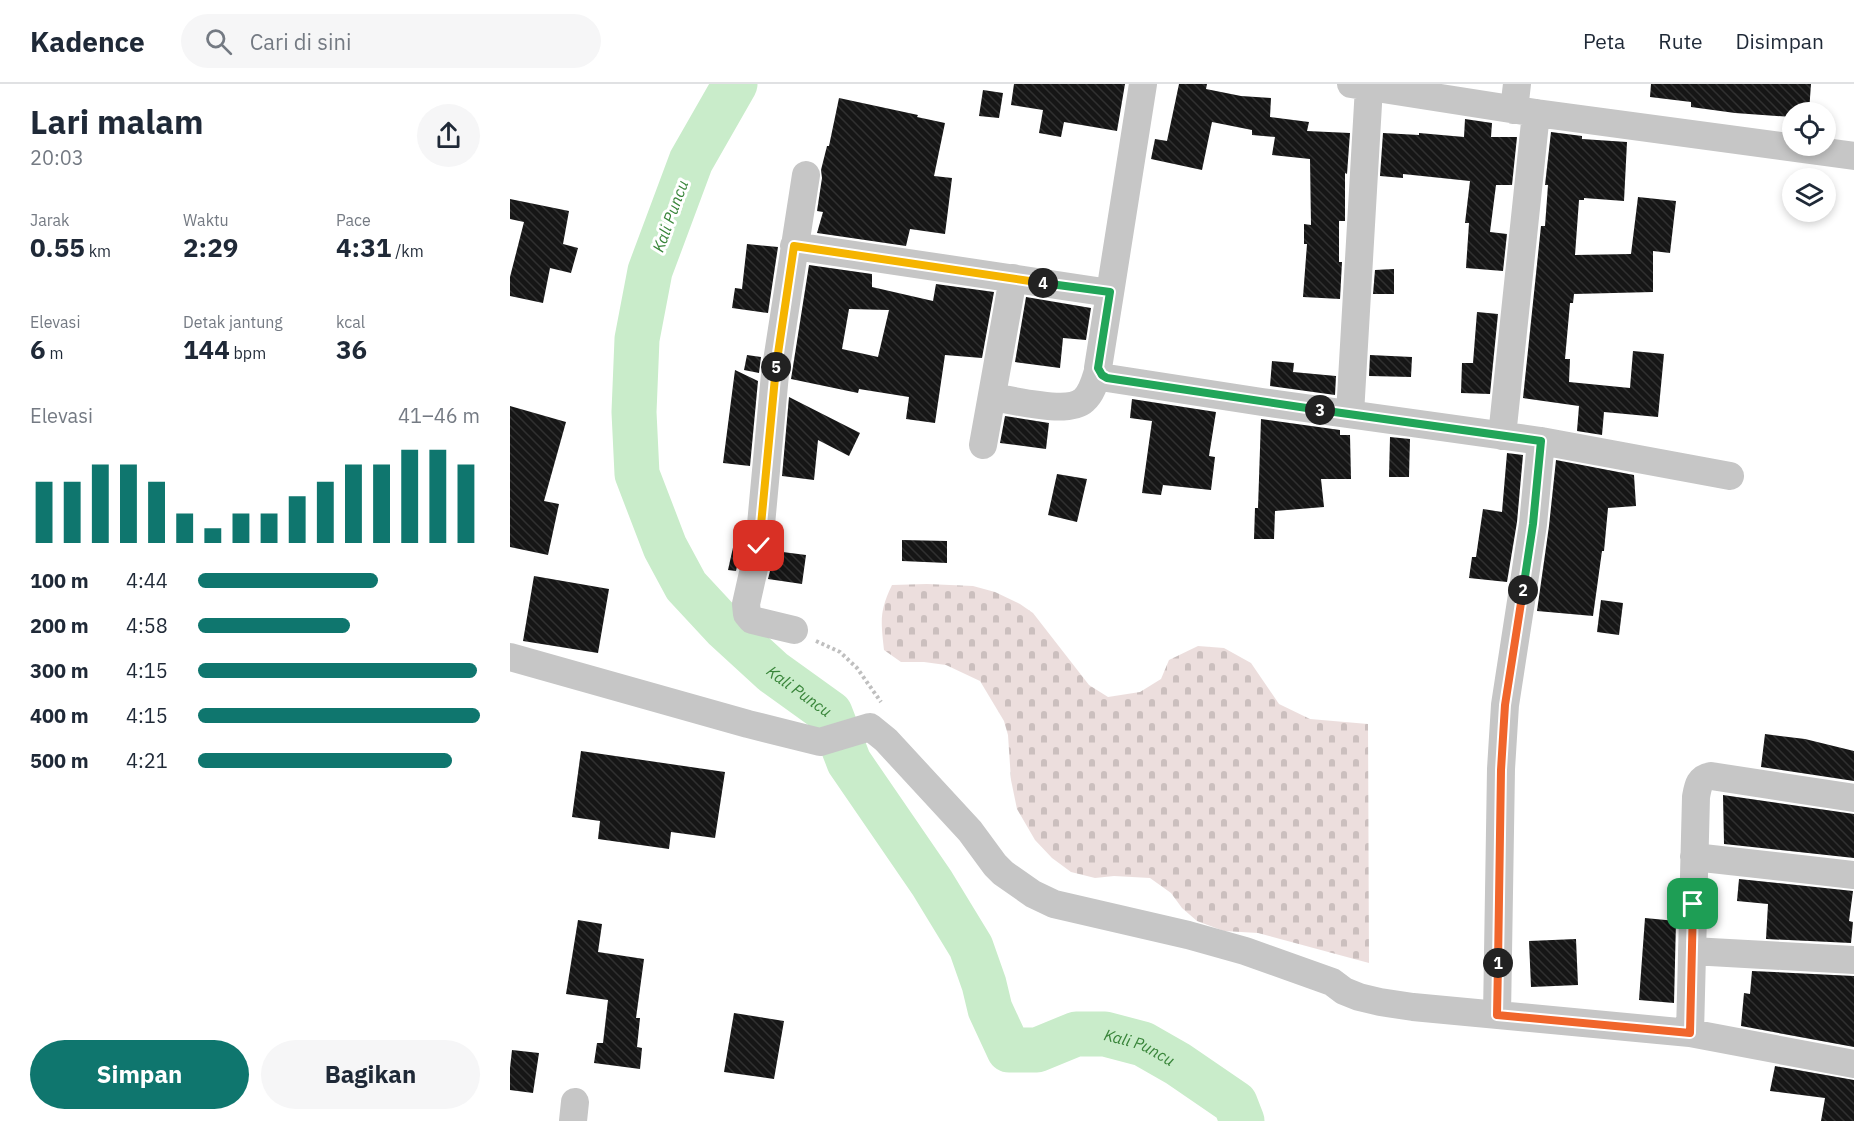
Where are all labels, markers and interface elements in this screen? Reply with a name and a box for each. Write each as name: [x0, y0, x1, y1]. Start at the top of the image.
search box: [181, 14, 601, 68]
text: Kadence: [30, 23, 145, 60]
icon: search: [202, 25, 235, 58]
text: Cari di sini: [250, 27, 352, 56]
text: Peta: [1583, 27, 1625, 55]
text: Rute: [1658, 27, 1703, 55]
text: Disimpan: [1736, 27, 1824, 55]
text: Lari malam: [30, 100, 204, 143]
map controls: [1782, 102, 1836, 222]
button: locate: [1782, 102, 1836, 156]
button: share: [417, 104, 480, 167]
text: 20:03: [30, 144, 84, 171]
button: layers: [1782, 168, 1836, 222]
water label: Kali Puncu: [648, 177, 692, 255]
text: Jarak: [30, 210, 70, 230]
text: Waktu: [183, 210, 229, 230]
text: Pace: [336, 210, 371, 230]
text: 0.55: [30, 230, 85, 264]
text: 2:29: [183, 230, 238, 264]
text: 4:31: [336, 230, 391, 264]
text: km: [85, 241, 111, 261]
text: /km: [391, 241, 424, 261]
pin: 4: [1028, 268, 1058, 298]
text: 4: [1038, 273, 1048, 293]
text: Elevasi: [30, 312, 80, 332]
text: Detak jantung: [183, 312, 283, 332]
text: kcal: [336, 312, 365, 332]
text: 6: [30, 332, 46, 366]
text: 144: [183, 332, 230, 366]
text: 36: [336, 332, 367, 366]
text: m: [46, 343, 63, 363]
text: bpm: [230, 343, 266, 363]
pin: 5: [761, 352, 791, 382]
text: 5: [771, 357, 781, 377]
pin: 3: [1305, 395, 1335, 425]
text: 3: [1315, 400, 1325, 420]
text: Elevasi: [30, 402, 93, 429]
text: 41–46 m: [398, 402, 480, 429]
pin: [733, 520, 784, 571]
icon: check: [742, 529, 775, 562]
text: 100 m: [30, 567, 89, 594]
text: 4:44: [126, 567, 168, 594]
pin: 2: [1508, 575, 1538, 605]
text: 2: [1518, 580, 1528, 600]
text: 200 m: [30, 612, 89, 639]
text: 4:58: [126, 612, 168, 639]
text: 300 m: [30, 657, 89, 684]
text: 4:15: [126, 657, 168, 684]
water label: Kali Puncu: [763, 661, 836, 721]
text: 400 m: [30, 702, 89, 729]
text: 4:15: [126, 702, 168, 729]
text: 500 m: [30, 747, 89, 774]
text: 4:21: [126, 747, 168, 774]
pin: [1667, 878, 1718, 929]
icon: arrive: [1676, 887, 1709, 920]
pin: 1: [1483, 948, 1513, 978]
text: 1: [1493, 953, 1503, 973]
water label: Kali Puncu: [1102, 1024, 1178, 1070]
button: Simpan: [30, 1040, 249, 1109]
button: Bagikan: [261, 1040, 480, 1109]

